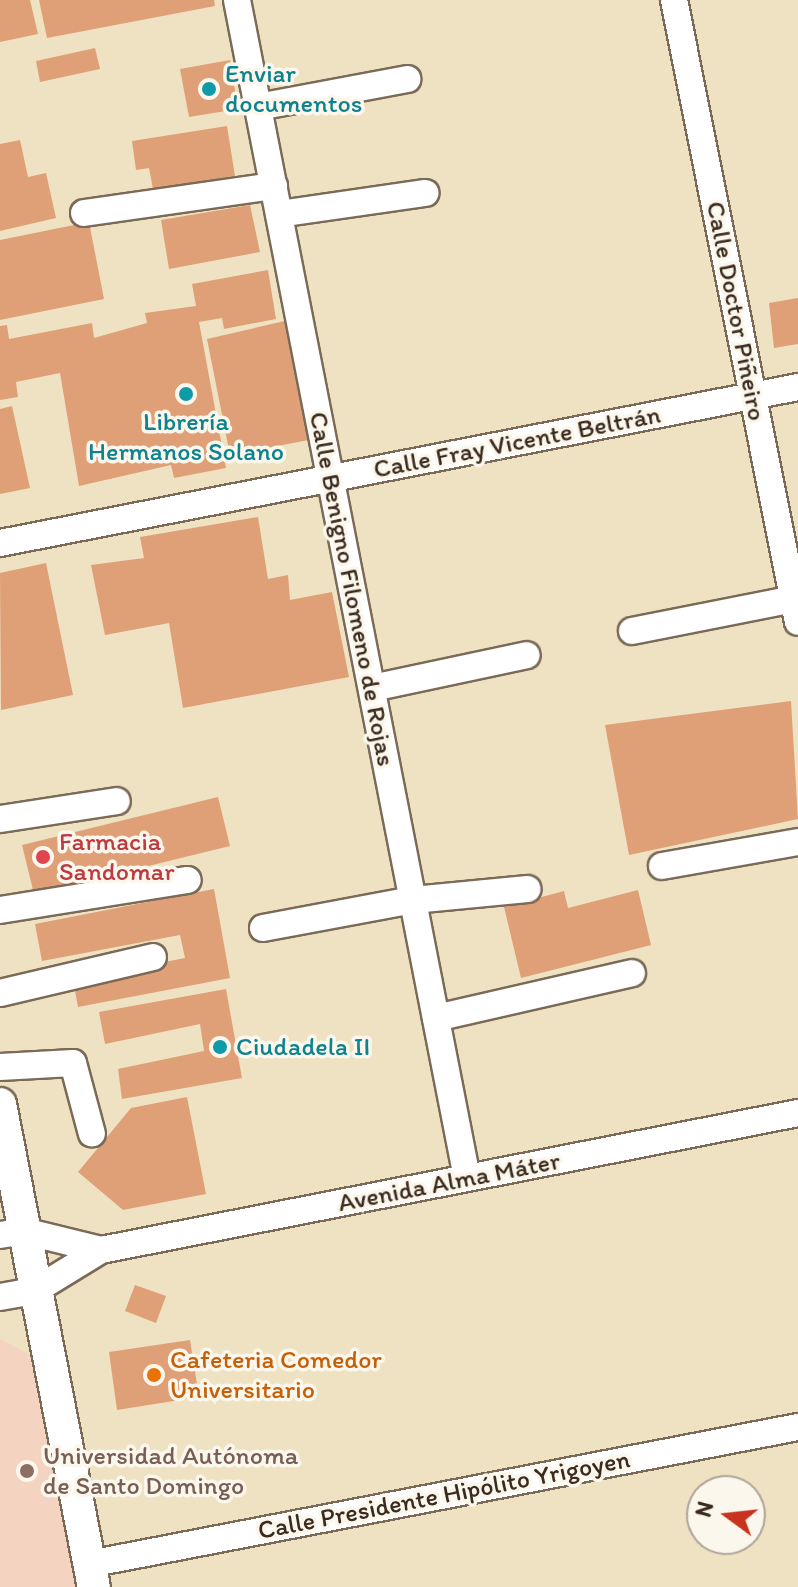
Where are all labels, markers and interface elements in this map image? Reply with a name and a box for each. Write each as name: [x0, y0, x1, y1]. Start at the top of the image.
place label: Enviar documentos: [225, 58, 363, 120]
marker: Enviar documentos: [200, 80, 218, 98]
street label: Calle Doctor Piñeiro: [699, 198, 773, 424]
marker: Librería Hermanos Solano: [177, 385, 195, 403]
street label: Calle Fray Vicente Beltrán: [371, 399, 663, 485]
place label: Librería Hermanos Solano: [89, 406, 283, 468]
street label: Calle Benigno Filomeno de Rojas: [302, 409, 402, 769]
place label: Farmacia Sandomar: [59, 826, 175, 888]
marker: Farmacia Sandomar: [34, 848, 52, 866]
place label: Ciudadela II: [236, 1031, 370, 1063]
marker: Ciudadela II: [211, 1038, 229, 1056]
street label: Avenida Alma Máter: [336, 1145, 562, 1219]
place label: Cafeteria Comedor Universitario: [170, 1344, 382, 1406]
marker: Cafeteria Comedor Universitario: [145, 1366, 163, 1384]
place label: Universidad Autónoma de Santo Domingo: [43, 1440, 298, 1502]
street label: Calle Presidente Hipólito Yrigoyen: [255, 1443, 633, 1547]
marker: Universidad Autónoma de Santo Domingo: [18, 1462, 36, 1480]
north arrow: [686, 1475, 766, 1555]
text: N: [689, 1499, 719, 1520]

